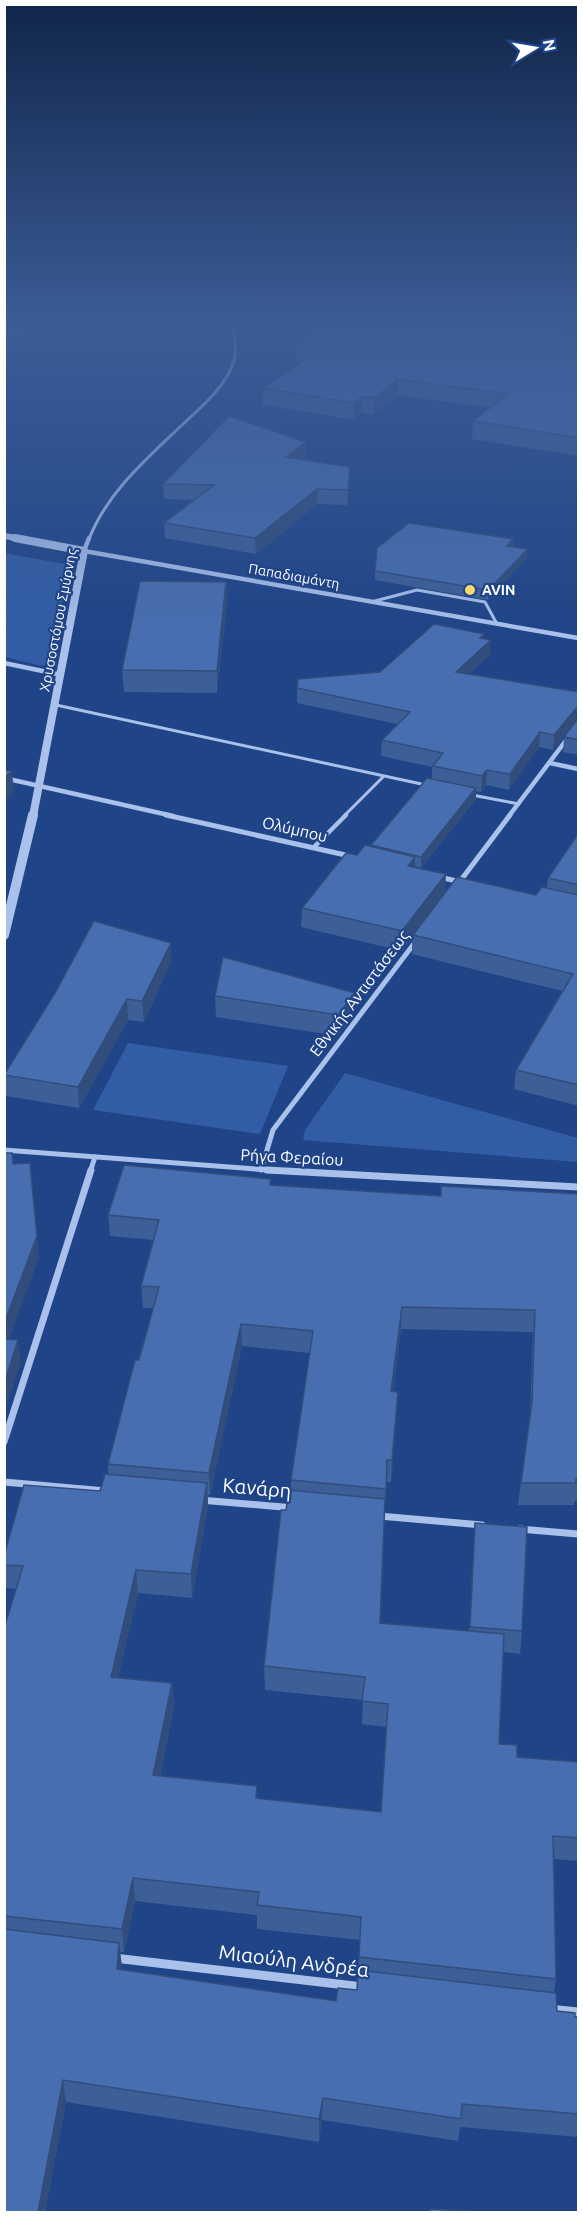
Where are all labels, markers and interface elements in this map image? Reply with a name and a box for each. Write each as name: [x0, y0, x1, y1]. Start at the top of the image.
north arrow: [505, 18, 565, 78]
text: N: [540, 38, 560, 53]
street label: Χρυσοστόμου Σμύρνης: [36, 546, 80, 693]
street label: Παπαδιαμάντη: [247, 560, 341, 592]
place label: AVIN: [482, 582, 515, 598]
marker: AVIN: [463, 583, 477, 597]
street label: Ολύμπου: [261, 813, 329, 845]
street label: Εθνικής Αντιστάσεως: [306, 927, 413, 1060]
street label: Ρήγα Φεραίου: [240, 1145, 344, 1169]
street label: Κανάρη: [222, 1473, 292, 1502]
street label: Μιαούλη Ανδρέα: [218, 1940, 371, 1981]

